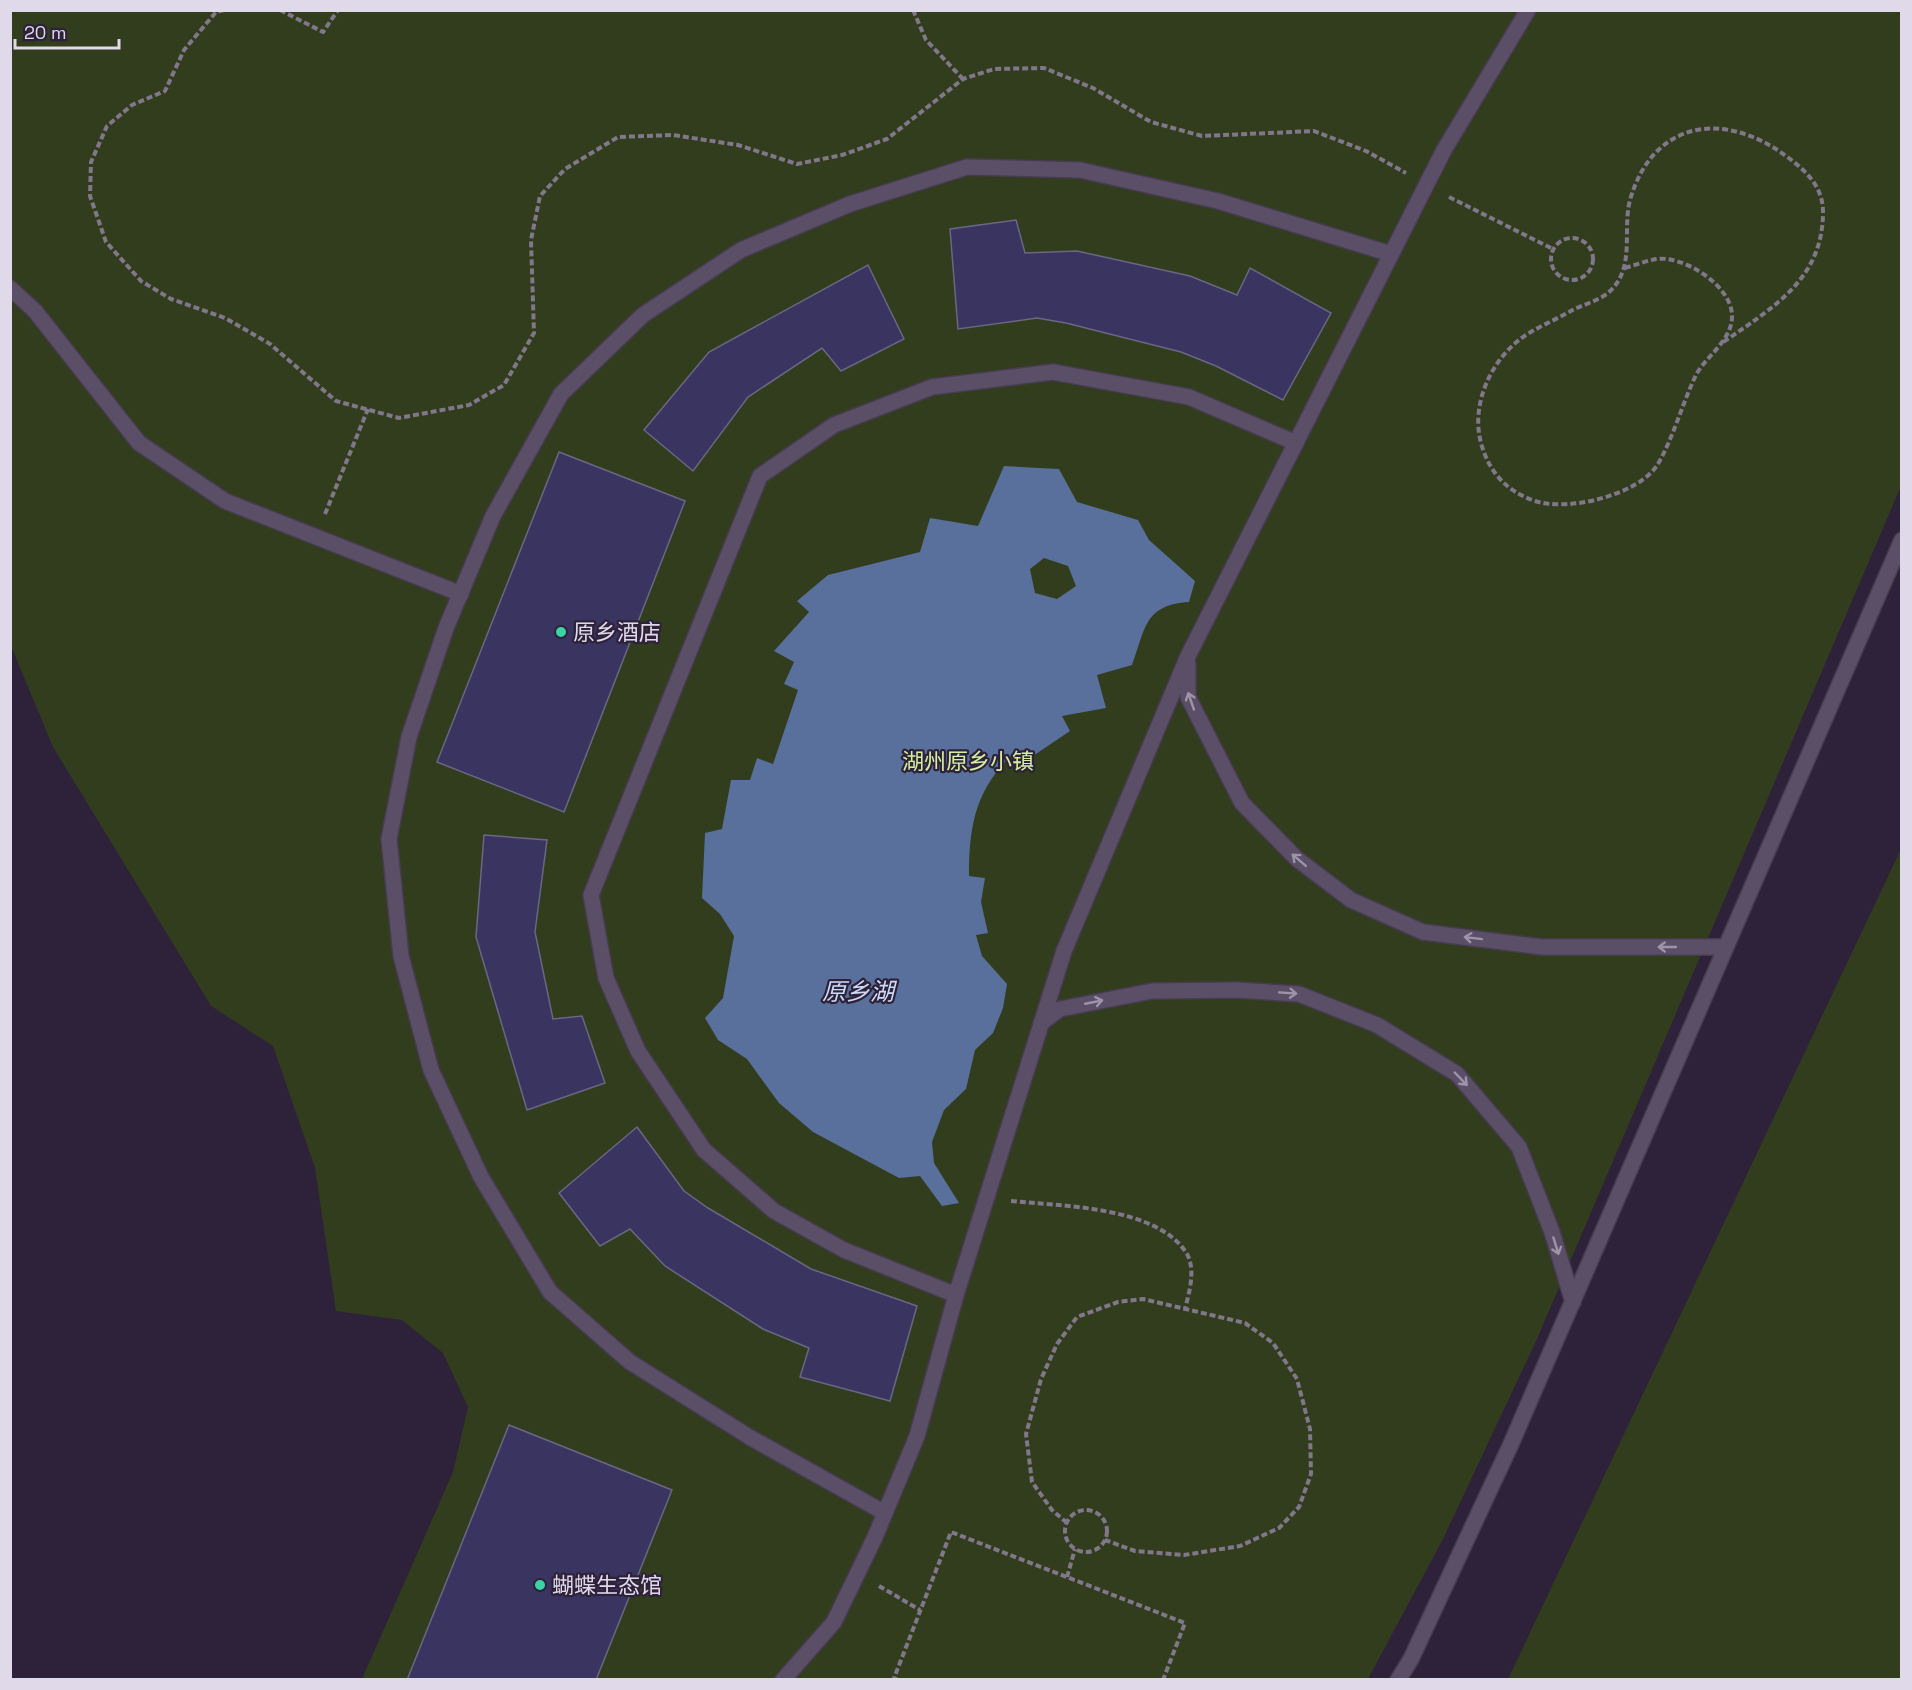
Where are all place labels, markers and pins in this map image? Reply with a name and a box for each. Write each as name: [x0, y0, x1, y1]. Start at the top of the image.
place label: 原乡酒店: [573, 618, 661, 646]
marker: 原乡酒店: [554, 625, 568, 639]
place label: 蝴蝶生态馆: [552, 1571, 662, 1599]
marker: 蝴蝶生态馆: [533, 1578, 547, 1592]

